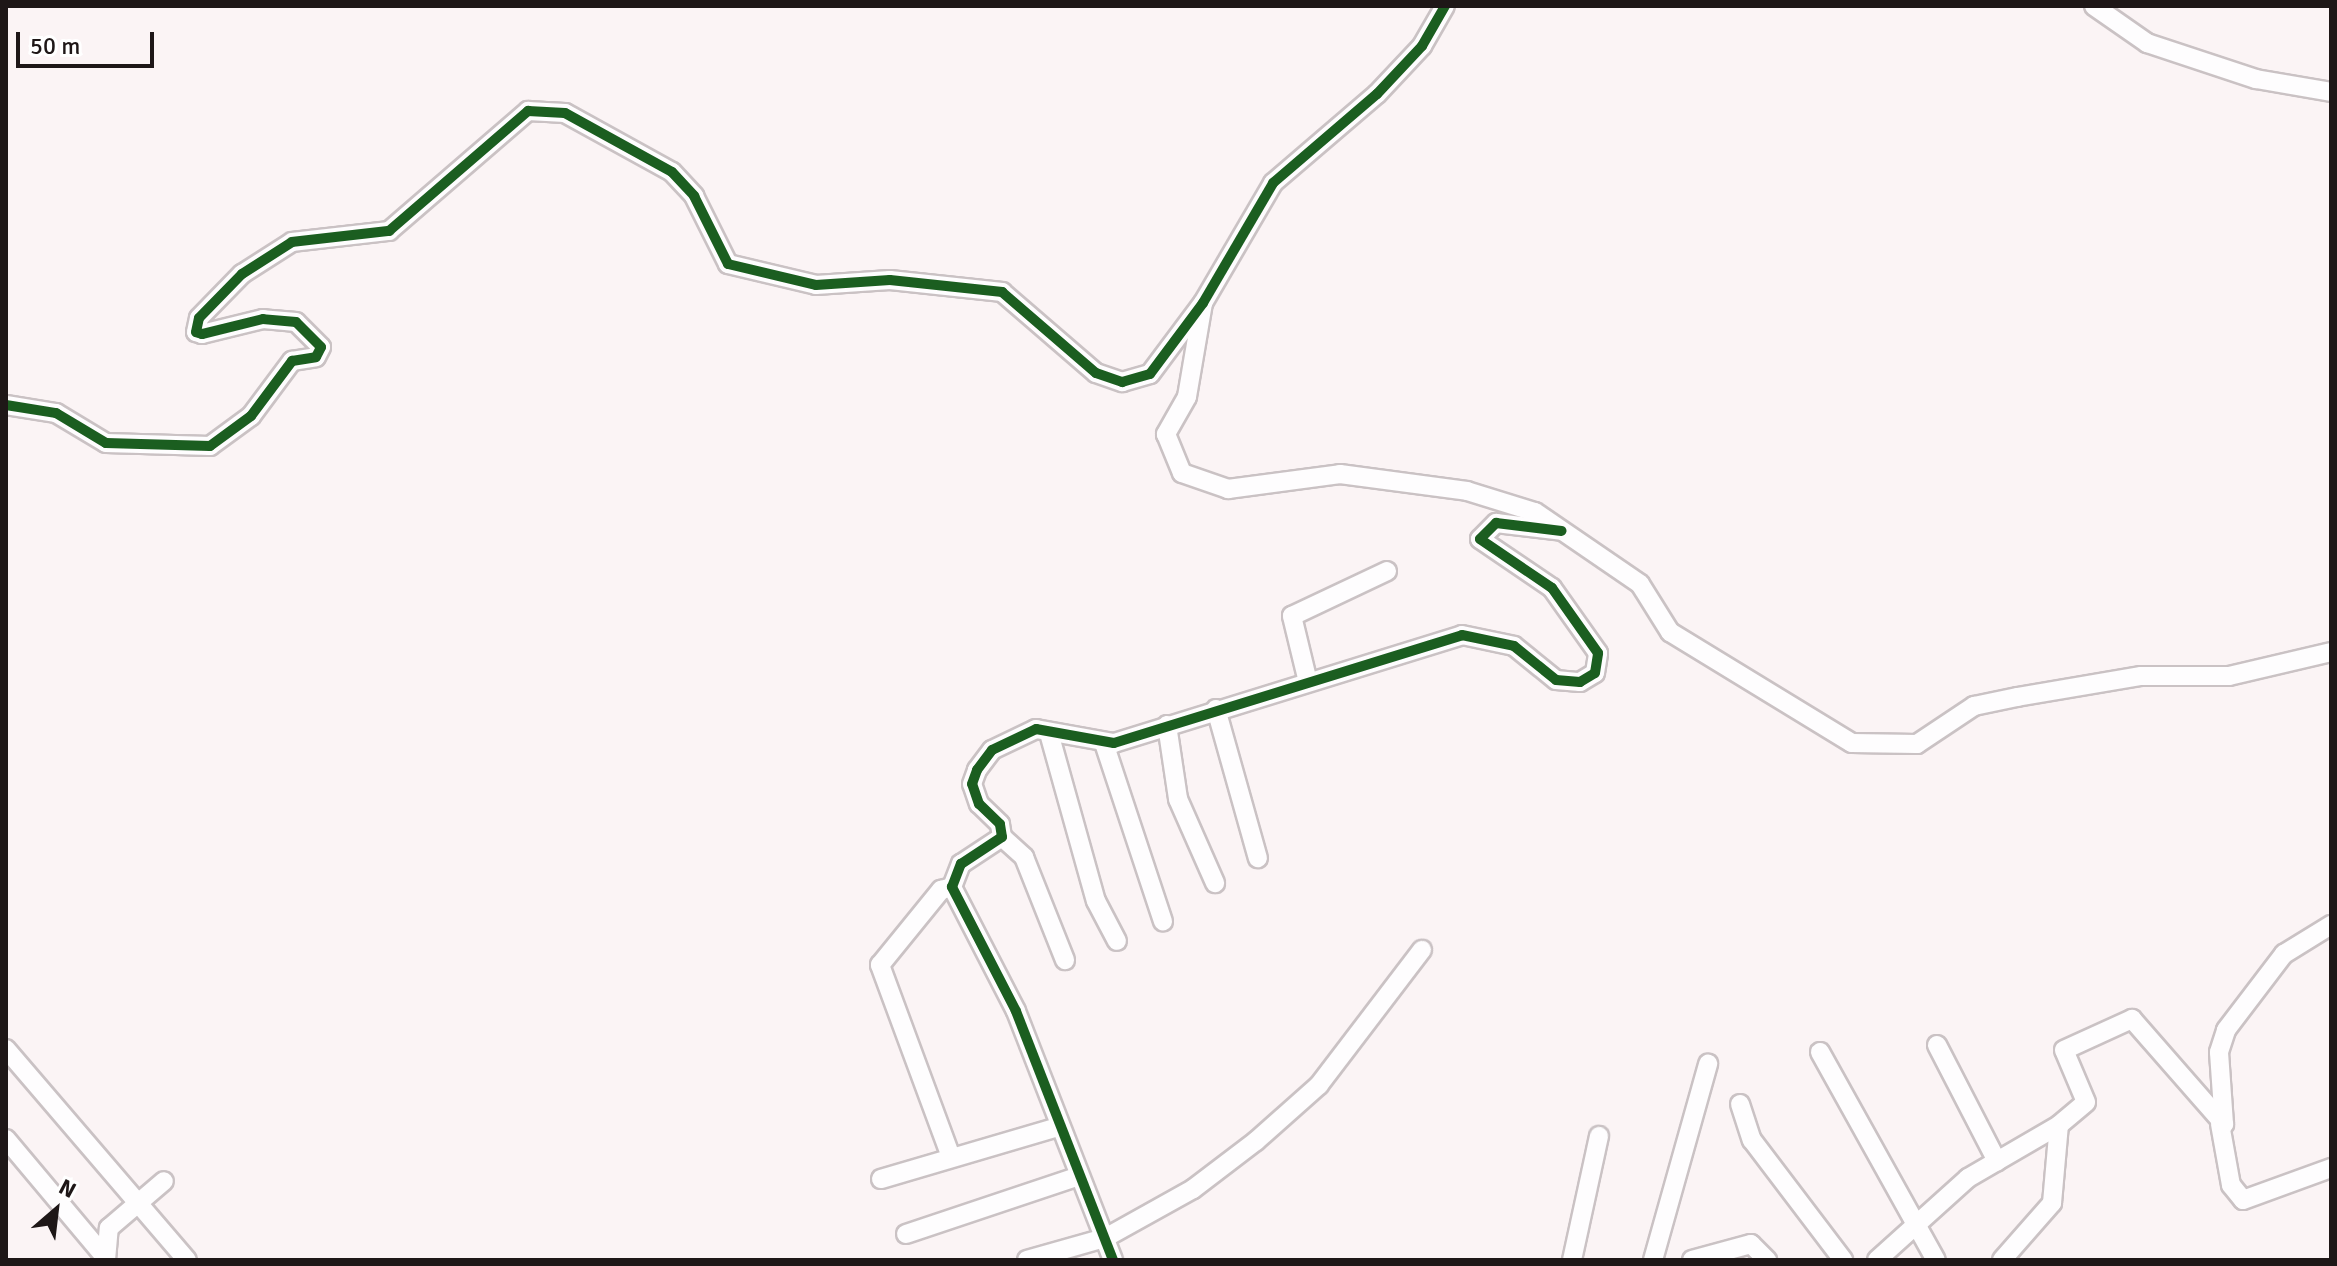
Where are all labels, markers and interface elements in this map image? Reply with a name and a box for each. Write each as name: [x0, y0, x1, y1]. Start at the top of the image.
scale bar: [20, 16, 158, 66]
text: 50 m: [30, 31, 80, 61]
north arrow: [16, 1170, 96, 1250]
text: N: [54, 1173, 81, 1204]

